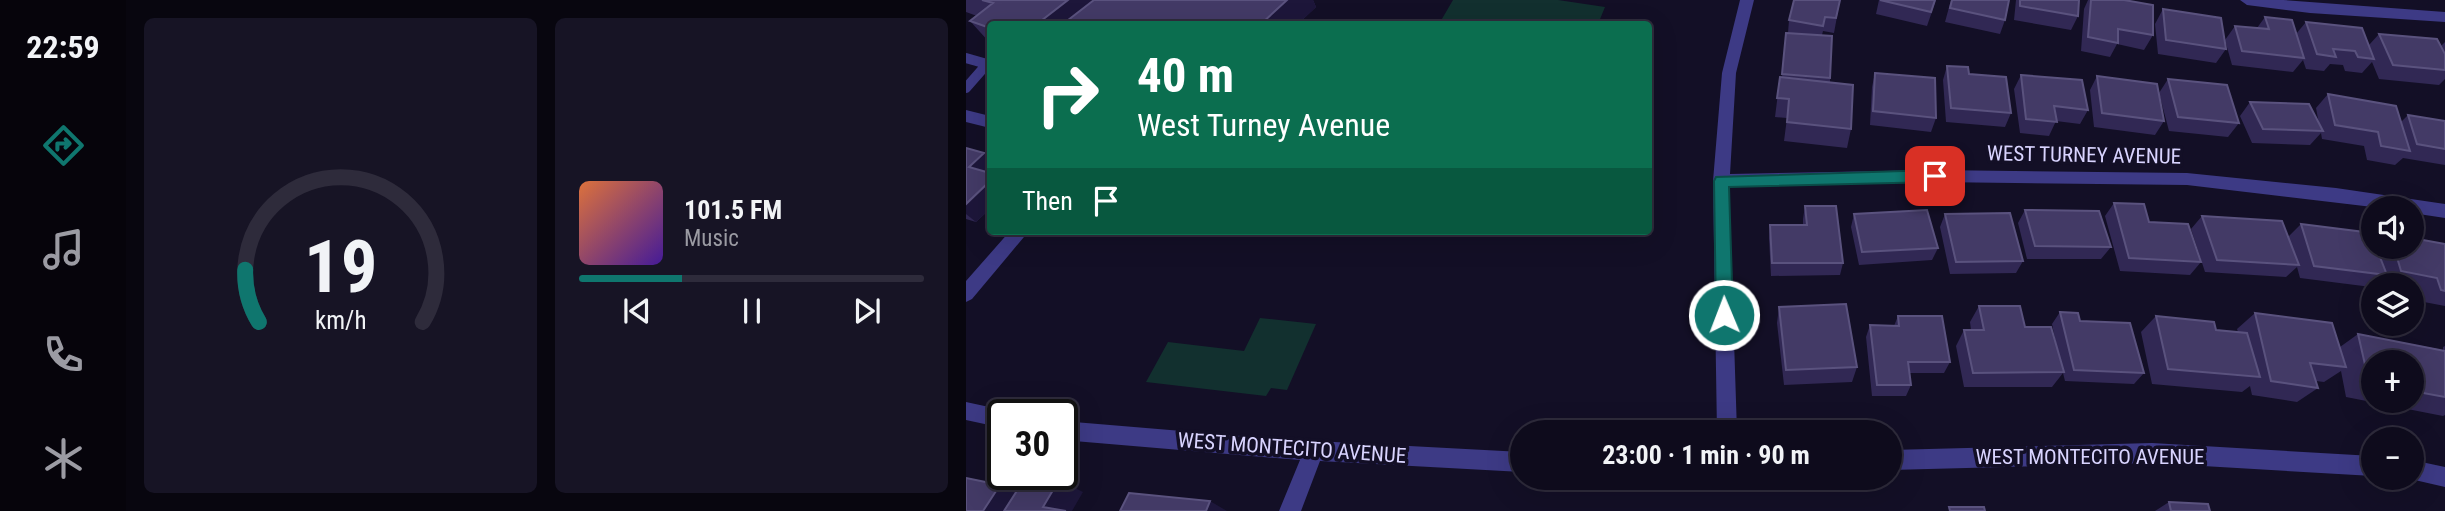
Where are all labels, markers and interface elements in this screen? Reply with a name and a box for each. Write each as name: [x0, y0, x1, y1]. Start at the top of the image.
text: 22:59: [26, 28, 100, 66]
text: 40 m: [1137, 47, 1234, 104]
icon: right: [1022, 49, 1113, 140]
text: West Turney Avenue: [1137, 106, 1390, 144]
icon: directions: [39, 121, 88, 170]
street label: WEST TURNEY AVENUE: [1987, 141, 2181, 169]
pin: [1905, 146, 1965, 206]
icon: arrive: [1916, 157, 1954, 195]
icon: arrive: [1087, 182, 1125, 220]
text: Then: [1022, 186, 1073, 216]
text: 101.5 FM: [684, 195, 782, 225]
map controls: [2361, 196, 2424, 490]
button: sound: [2361, 196, 2424, 259]
text: 19: [304, 224, 377, 310]
icon: music: [39, 225, 88, 274]
text: Music: [684, 225, 739, 252]
button: layers: [2361, 273, 2424, 336]
position arrow: [1687, 278, 1761, 352]
icon: previous: [618, 292, 656, 330]
icon: pause: [733, 292, 771, 330]
icon: next: [848, 292, 886, 330]
text: km/h: [315, 305, 366, 334]
icon: phone: [39, 330, 88, 379]
button: +: [2361, 350, 2424, 413]
speed limit sign: 30: [987, 399, 1078, 490]
button: −: [2361, 427, 2424, 490]
street label: WEST MONTECITO AVENUE: [1177, 428, 1407, 468]
icon: climate: [39, 434, 88, 483]
text: 23:00 · 1 min · 90 m: [1602, 440, 1810, 470]
street label: WEST MONTECITO AVENUE: [1976, 445, 2204, 469]

